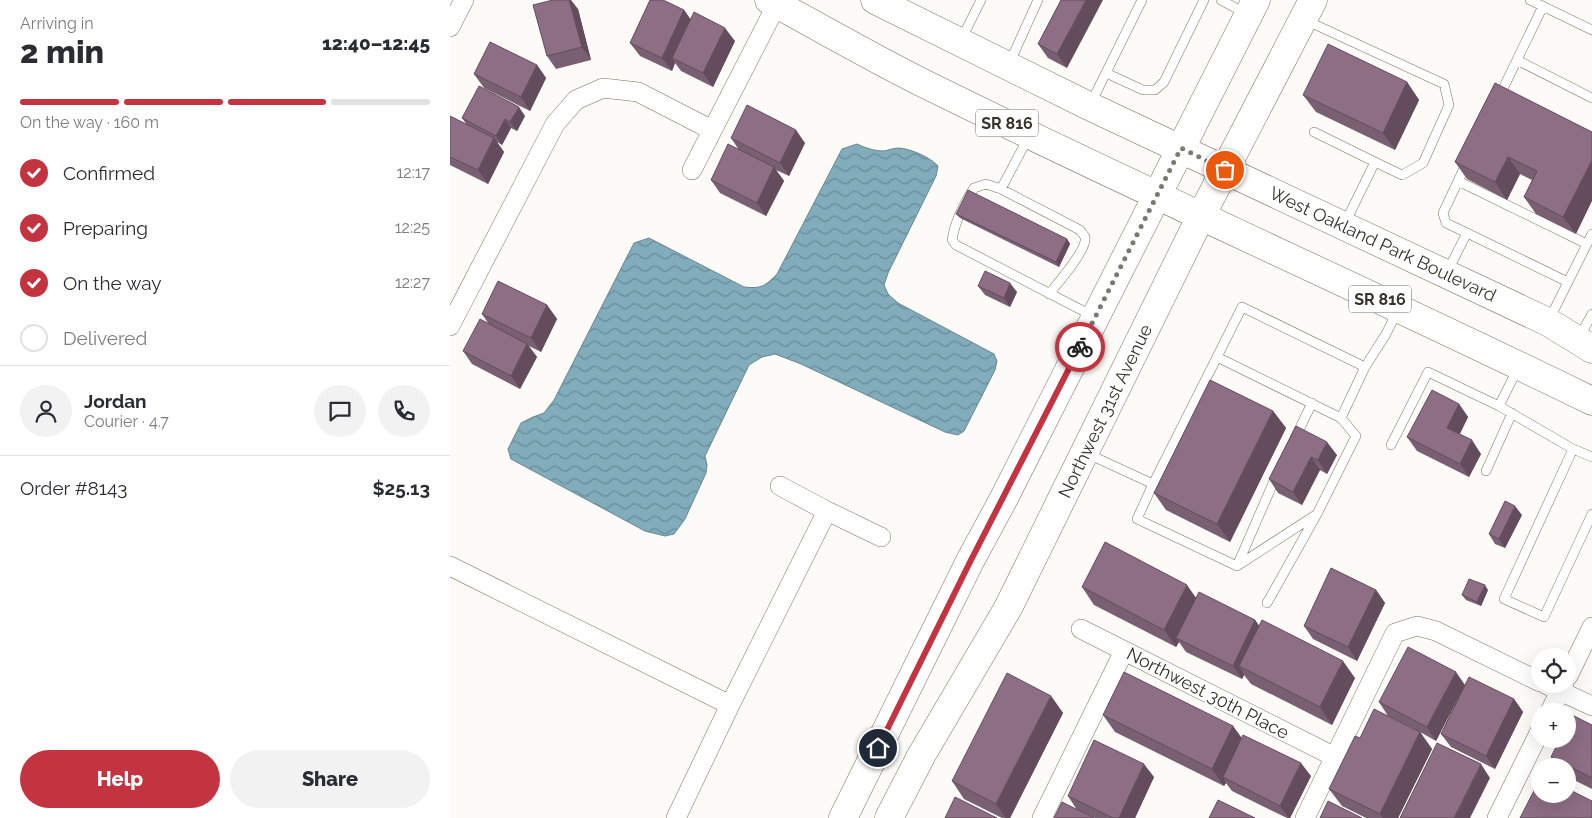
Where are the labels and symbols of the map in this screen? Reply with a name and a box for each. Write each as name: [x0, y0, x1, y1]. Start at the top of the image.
road number: SR 816: [976, 110, 1038, 136]
pin: [1204, 149, 1246, 191]
street label: West Oakland Park Boulevard: [1266, 182, 1500, 306]
road number: SR 816: [1349, 286, 1411, 312]
street label: Northwest 31st Avenue: [1054, 320, 1156, 501]
courier: [1055, 322, 1105, 372]
street label: Northwest 30th Place: [1123, 643, 1293, 743]
pin: [857, 727, 899, 769]

